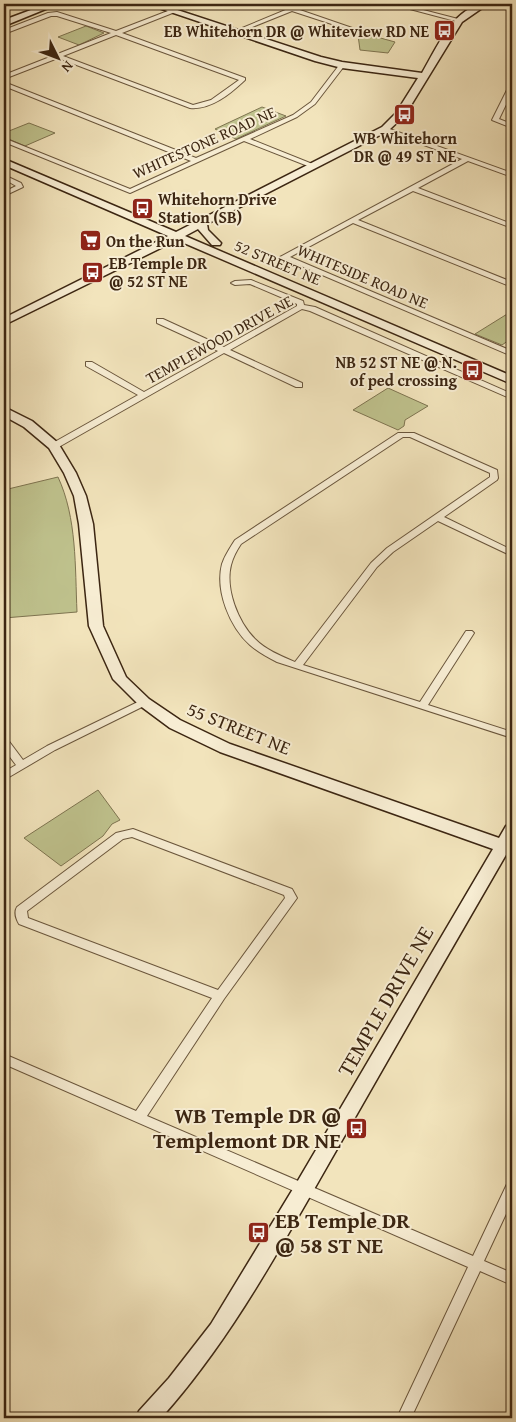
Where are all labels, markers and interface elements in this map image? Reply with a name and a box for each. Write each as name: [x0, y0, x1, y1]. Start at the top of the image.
place label: EB Whitehorn DR @ Whiteview RD NE: [164, 19, 429, 43]
bus stop icon: EB Whitehorn DR @ Whiteview RD NE: [433, 19, 457, 43]
north arrow: [32, 32, 82, 82]
text: N: [57, 57, 78, 77]
street label: WHITESTONE ROAD NE: [128, 100, 280, 184]
bus stop icon: WB Whitehorn DR @ 49 ST NE: [393, 102, 417, 126]
place label: WB Whitehorn DR @ 49 ST NE: [353, 126, 457, 168]
place label: Whitehorn Drive Station (SB): [158, 187, 277, 229]
bus stop icon: Whitehorn Drive Station (SB): [130, 196, 154, 220]
supermarket icon: On the Run: [78, 229, 102, 253]
place label: On the Run: [106, 229, 185, 253]
street label: 52 STREET NE: [231, 233, 325, 291]
street label: WHITESIDE ROAD NE: [294, 238, 432, 314]
place label: EB Temple DR @ 52 ST NE: [109, 251, 207, 293]
bus stop icon: EB Temple DR @ 52 ST NE: [81, 260, 105, 284]
street label: TEMPLEWOOD DRIVE NE: [141, 288, 297, 390]
place label: NB 52 ST NE @ N. of ped crossing: [336, 350, 458, 392]
bus stop icon: NB 52 ST NE @ N. of ped crossing: [461, 359, 485, 383]
street label: 55 STREET NE: [183, 695, 295, 762]
street label: TEMPLE DRIVE NE: [329, 920, 441, 1082]
place label: WB Temple DR @ Templemont DR NE: [153, 1099, 341, 1156]
bus stop icon: WB Temple DR @ Templemont DR NE: [345, 1116, 369, 1140]
place label: EB Temple DR @ 58 ST NE: [275, 1204, 410, 1261]
bus stop icon: EB Temple DR @ 58 ST NE: [247, 1221, 271, 1245]

